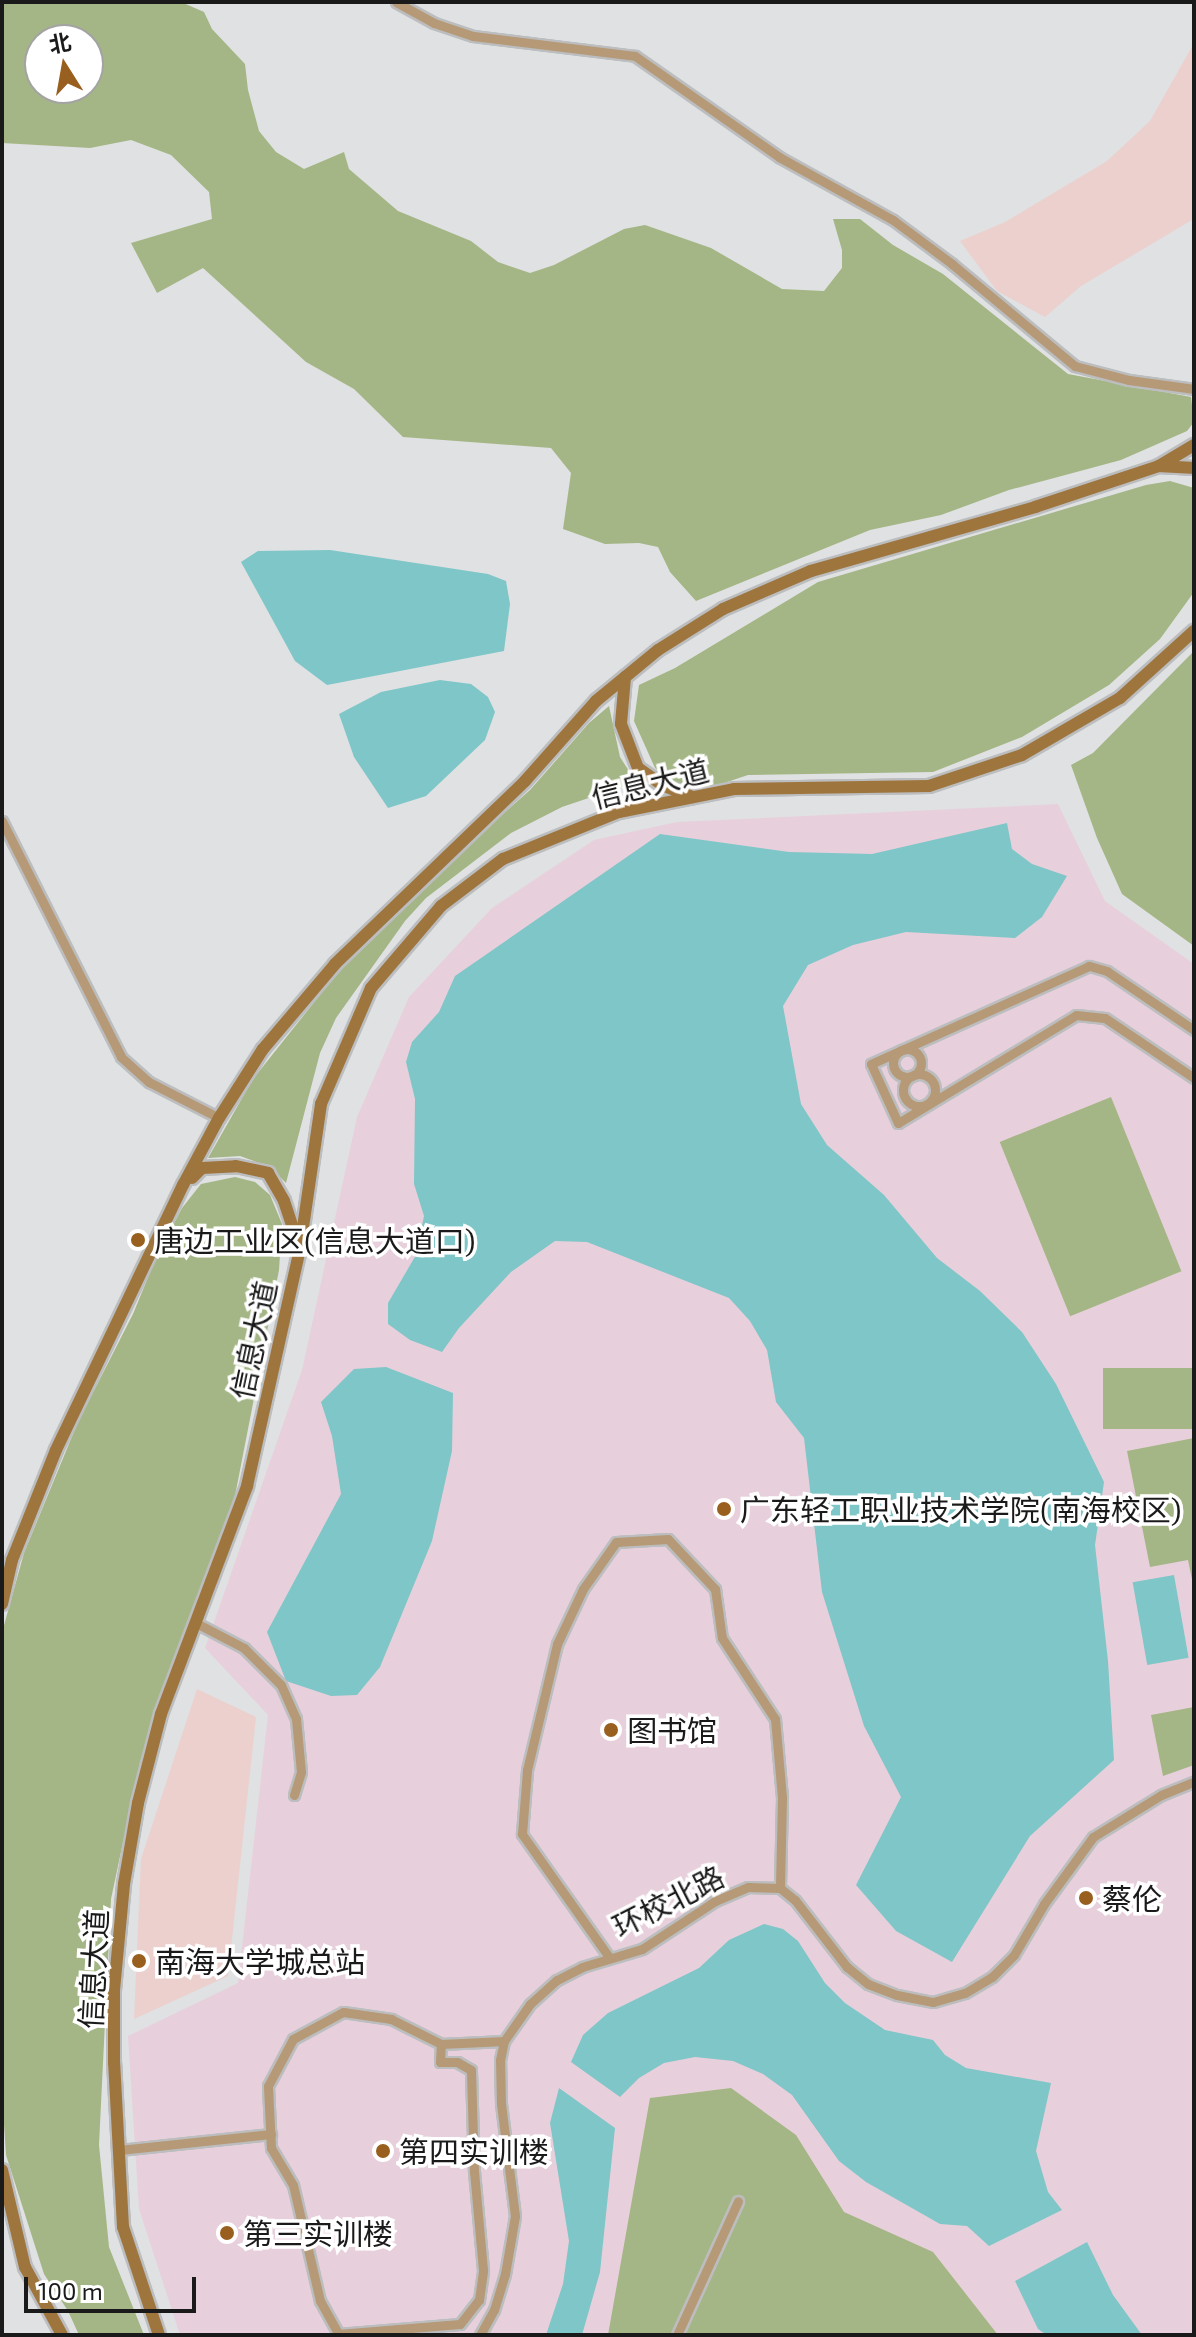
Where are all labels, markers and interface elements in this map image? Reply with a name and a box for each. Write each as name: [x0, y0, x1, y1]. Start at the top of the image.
north arrow: [24, 24, 104, 104]
text: 北: [47, 28, 73, 57]
street label: 信息大道: [587, 751, 713, 815]
place label: 唐边工业区(信息大道口): [154, 1222, 476, 1258]
marker: 唐边工业区(信息大道口): [129, 1231, 147, 1249]
street label: 信息大道: [223, 1278, 283, 1402]
place label: 广东轻工职业技术学院(南海校区): [740, 1491, 1182, 1527]
marker: 广东轻工职业技术学院(南海校区): [715, 1500, 733, 1518]
place label: 图书馆: [627, 1712, 717, 1748]
marker: 图书馆: [602, 1721, 620, 1739]
street label: 环校北路: [606, 1858, 730, 1944]
place label: 蔡伦: [1102, 1880, 1162, 1916]
marker: 蔡伦: [1077, 1889, 1095, 1907]
street label: 信息大道: [72, 1908, 114, 2030]
place label: 南海大学城总站: [155, 1943, 365, 1979]
marker: 南海大学城总站: [130, 1952, 148, 1970]
place label: 第四实训楼: [399, 2133, 549, 2169]
marker: 第四实训楼: [374, 2142, 392, 2160]
place label: 第三实训楼: [243, 2215, 393, 2251]
marker: 第三实训楼: [218, 2224, 236, 2242]
scale bar: [28, 2261, 200, 2311]
text: 100 m: [38, 2276, 103, 2305]

